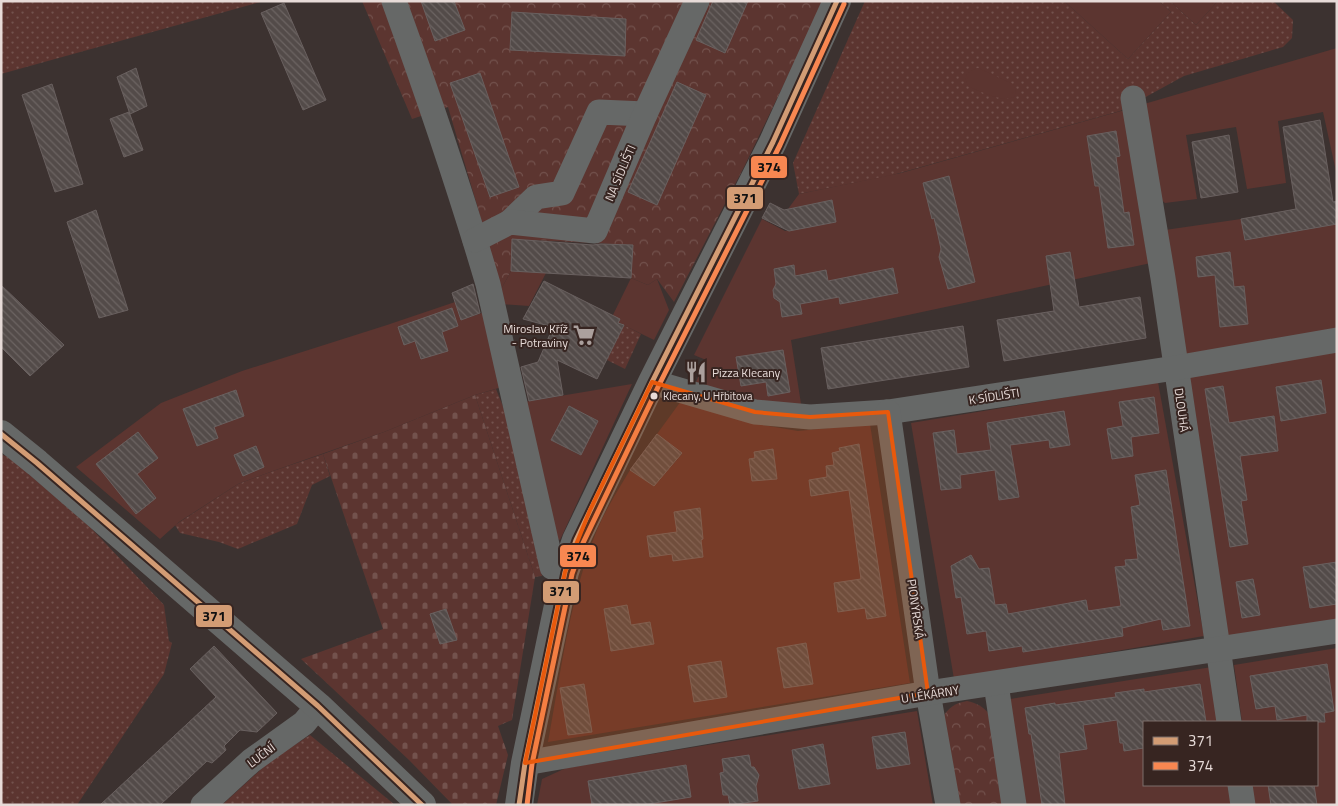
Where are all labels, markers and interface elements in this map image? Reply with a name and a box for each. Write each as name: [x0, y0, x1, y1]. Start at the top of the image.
street label: NA SÍDLIŠTI: [600, 142, 640, 204]
line badge: 374: [750, 155, 788, 179]
text: 374: [757, 156, 781, 177]
line badge: 371: [726, 186, 764, 210]
text: 371: [733, 187, 757, 208]
place label: Miroslav Kříž - Potraviny: [503, 319, 568, 352]
supermarket icon: Miroslav Kříž - Potraviny: [571, 322, 597, 348]
restaurant icon: Pizza Klecany: [683, 359, 709, 385]
place label: Pizza Klecany: [712, 363, 781, 382]
street label: K SÍDLIŠTI: [967, 383, 1021, 409]
street label: DLOUHÁ: [1170, 387, 1194, 433]
place label: Klecany, U Hřbitova: [663, 388, 753, 404]
marker: Klecany, U Hřbitova: [649, 391, 659, 401]
line badge: 374: [559, 544, 597, 568]
text: 374: [566, 545, 590, 566]
street label: PIONÝRSKÁ: [902, 578, 930, 640]
line badge: 371: [542, 580, 580, 604]
text: 371: [549, 580, 573, 601]
line badge: 371: [195, 604, 233, 628]
text: 371: [202, 605, 226, 626]
street label: U LÉKÁRNY: [900, 680, 961, 708]
legend: [1143, 721, 1318, 786]
text: 371: [1188, 729, 1213, 752]
street label: LUČNÍ: [243, 737, 280, 772]
text: 374: [1188, 754, 1213, 777]

